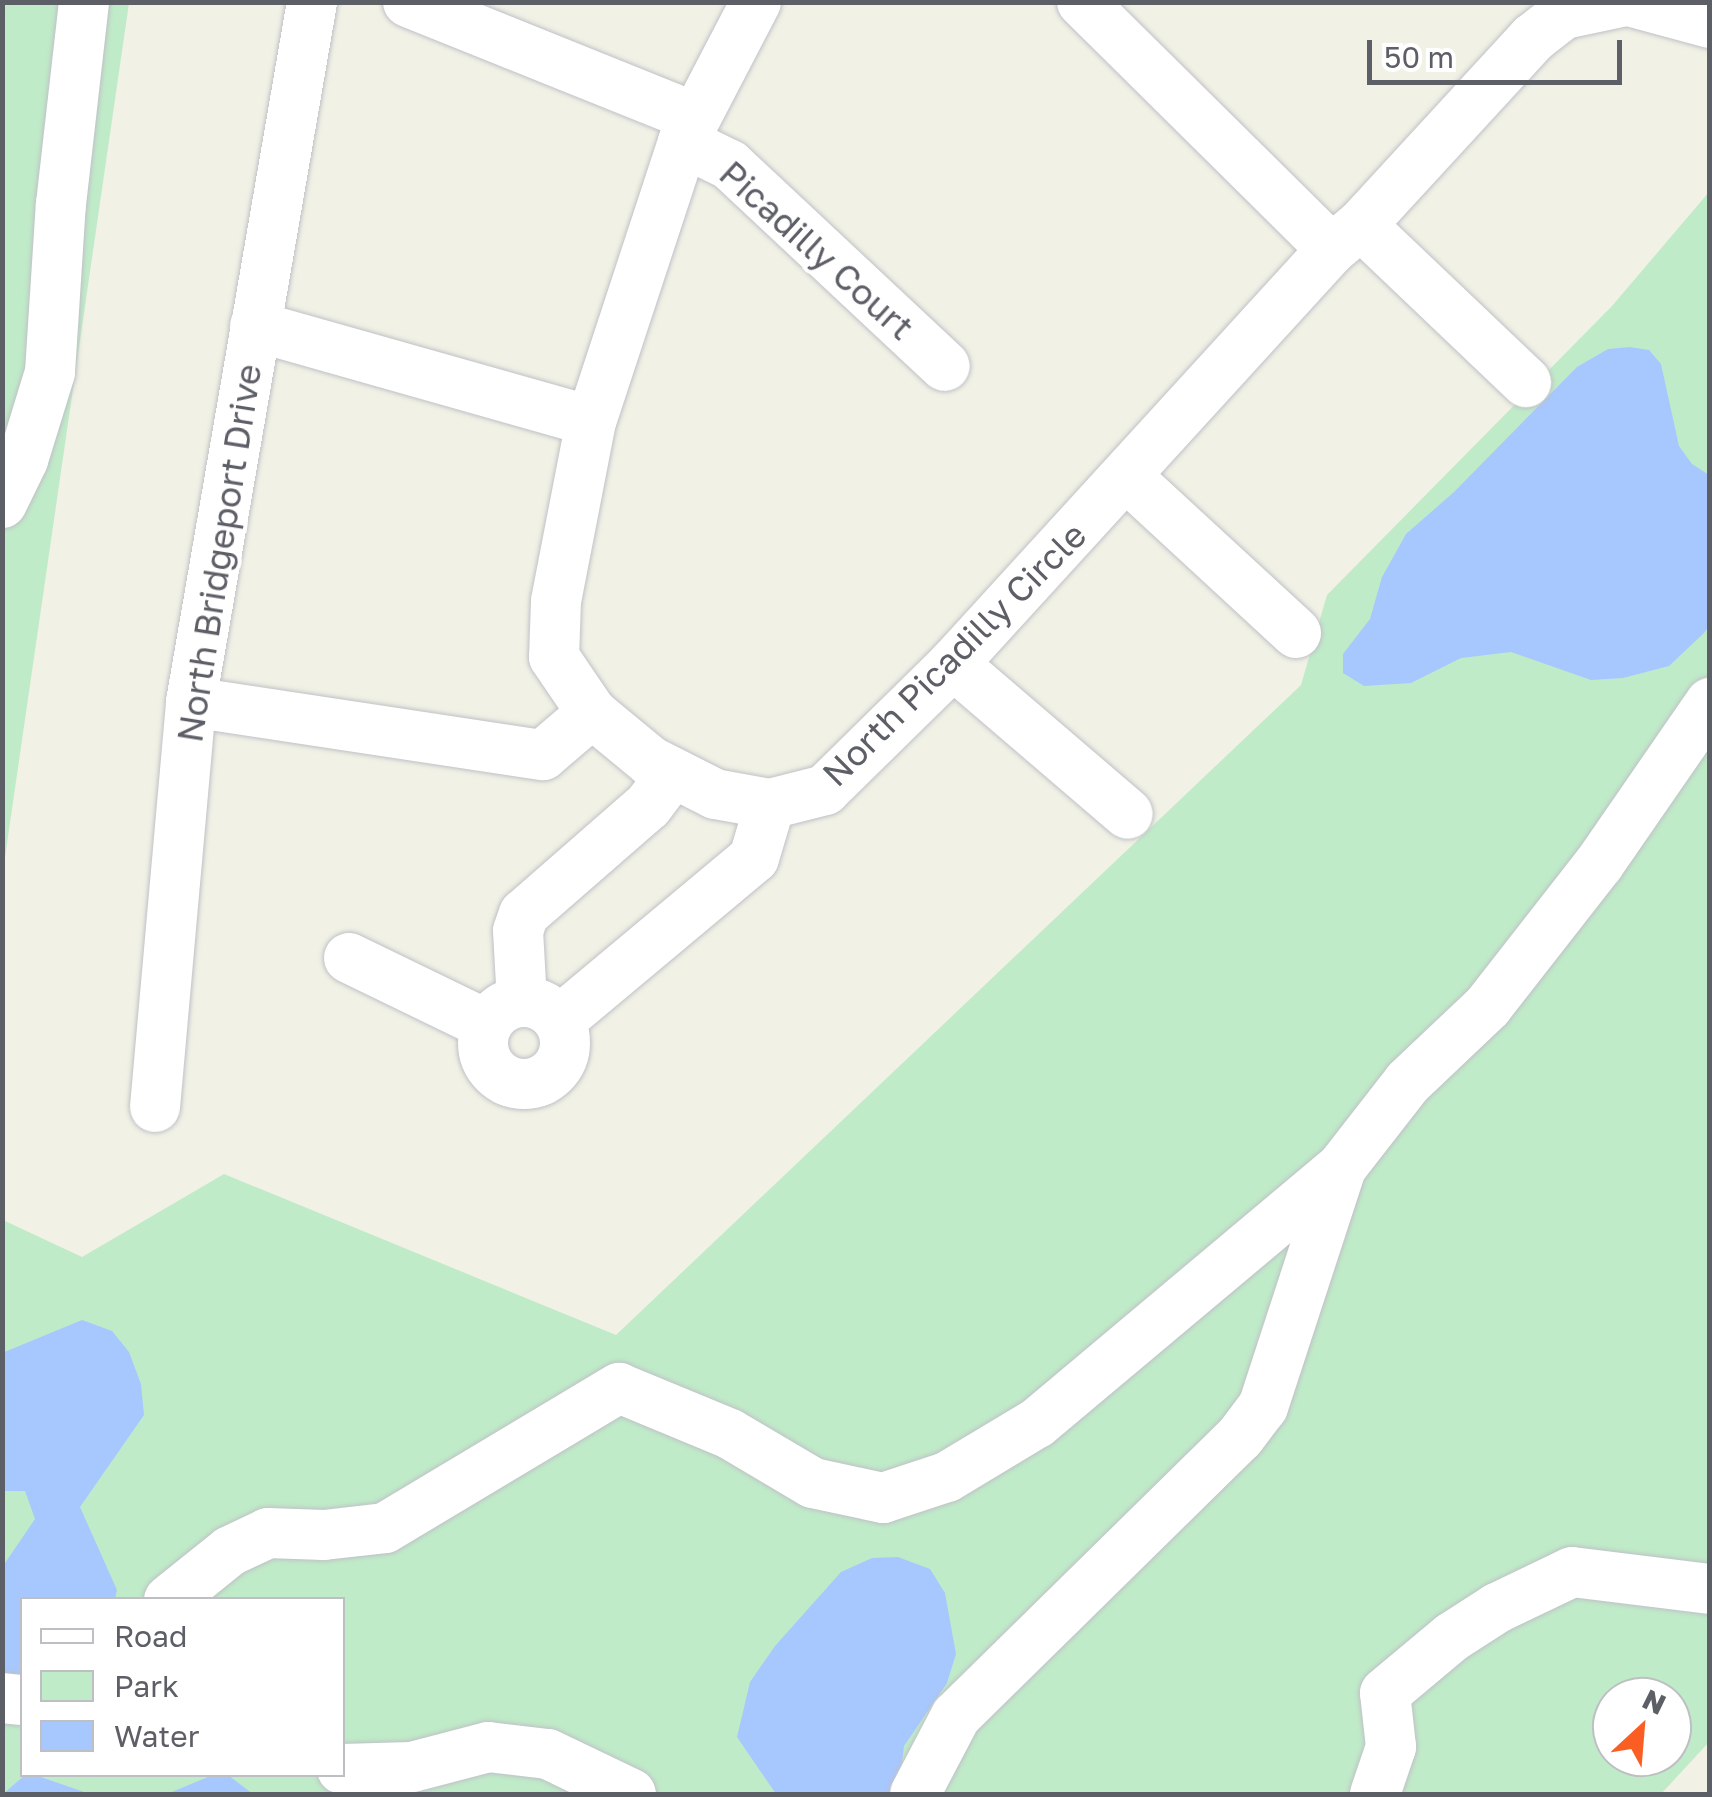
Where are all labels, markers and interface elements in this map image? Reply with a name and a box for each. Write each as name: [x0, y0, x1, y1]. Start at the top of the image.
scale bar: [1372, 20, 1627, 82]
text: 50 m: [1384, 39, 1454, 75]
street label: Picadilly Court: [711, 152, 923, 348]
street label: North Bridgeport Drive: [168, 361, 270, 745]
street label: North Picadilly Circle: [814, 514, 1094, 794]
legend: [20, 1597, 345, 1777]
text: Road: [114, 1618, 188, 1654]
text: Park: [114, 1668, 179, 1704]
north arrow: [1592, 1677, 1692, 1777]
text: N: [1638, 1682, 1671, 1721]
text: Water: [114, 1718, 199, 1754]

